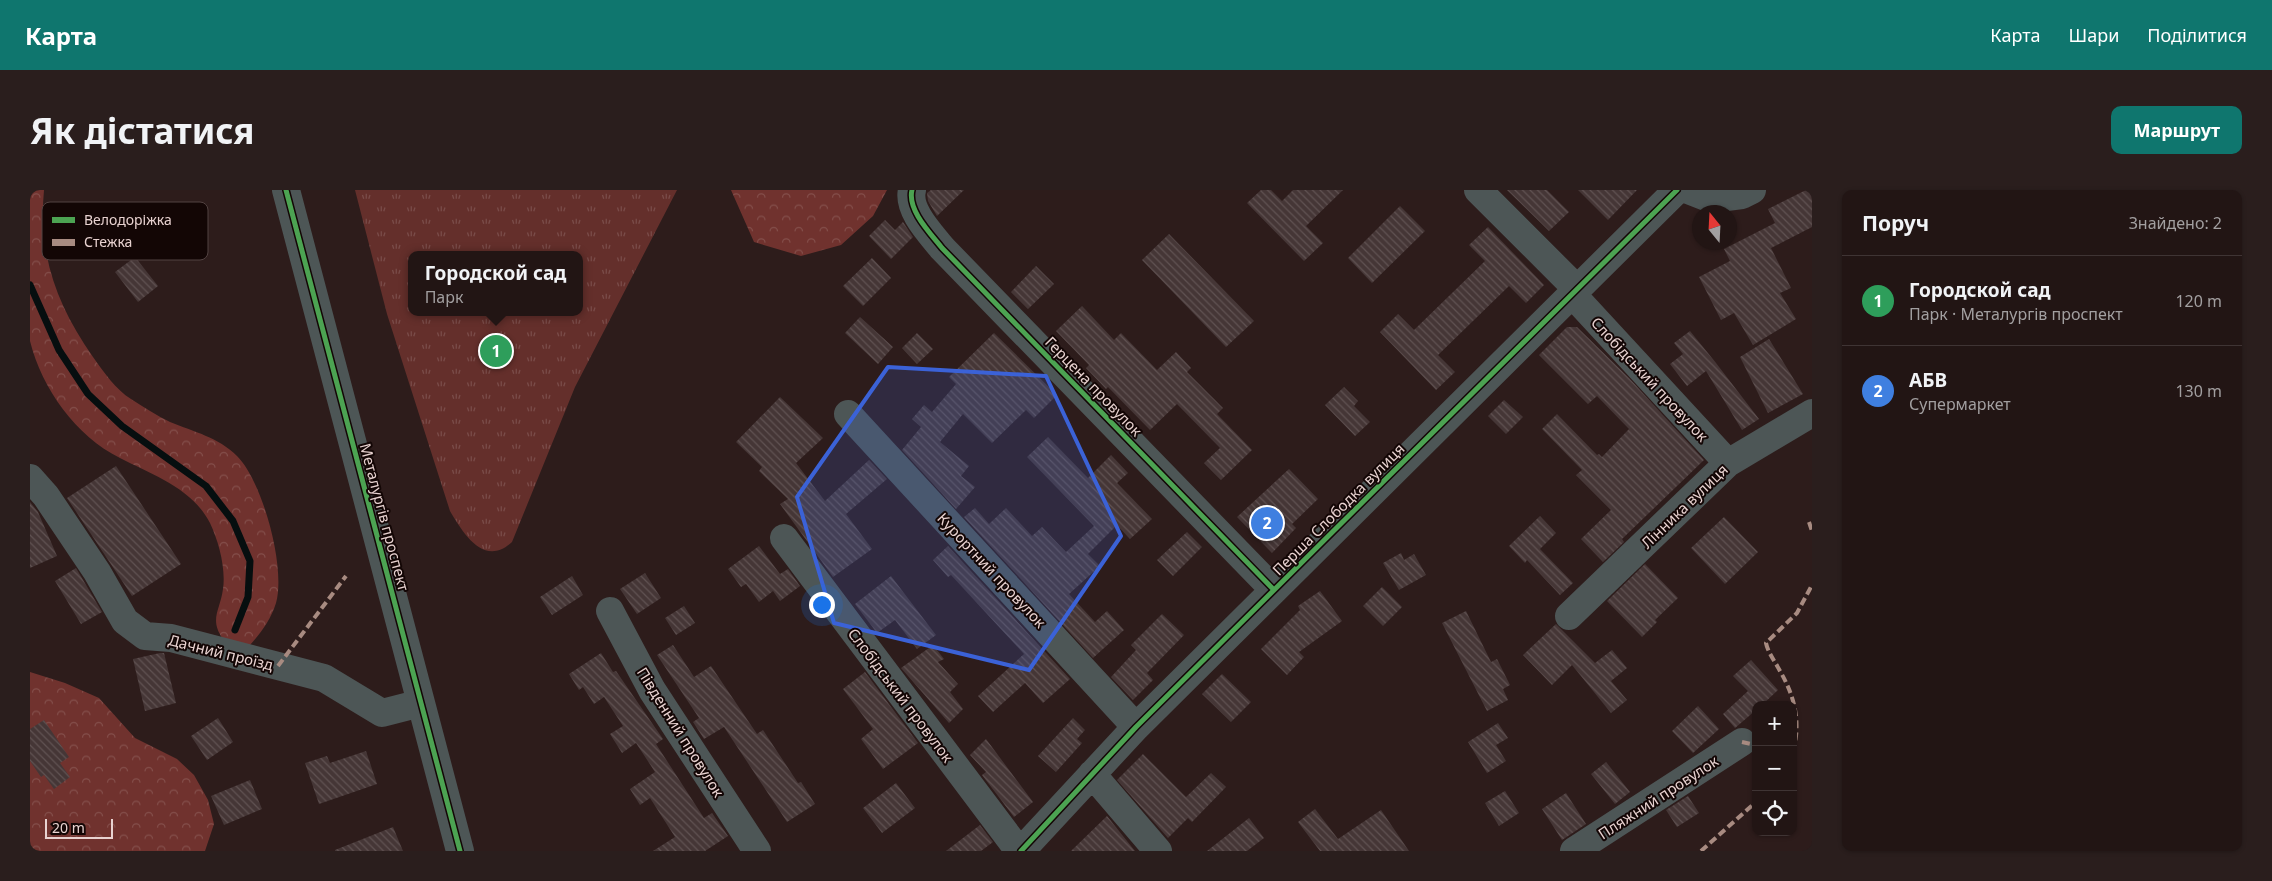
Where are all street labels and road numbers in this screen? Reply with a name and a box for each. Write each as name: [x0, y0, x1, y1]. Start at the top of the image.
street label: Слобідський провулок: [1587, 312, 1713, 446]
street label: Герцена провулок: [1041, 332, 1147, 440]
street label: Перша Слободка вулиця: [1268, 439, 1408, 579]
street label: Металургів проспект: [356, 441, 414, 593]
street label: Лінника вулиця: [1636, 460, 1732, 552]
street label: Курортний провулок: [933, 508, 1051, 632]
street label: Слобідський провулок: [844, 624, 958, 766]
street label: Дачний проїзд: [167, 629, 275, 675]
street label: Південний провулок: [633, 663, 729, 801]
street label: Пляжний провулок: [1594, 751, 1722, 843]

